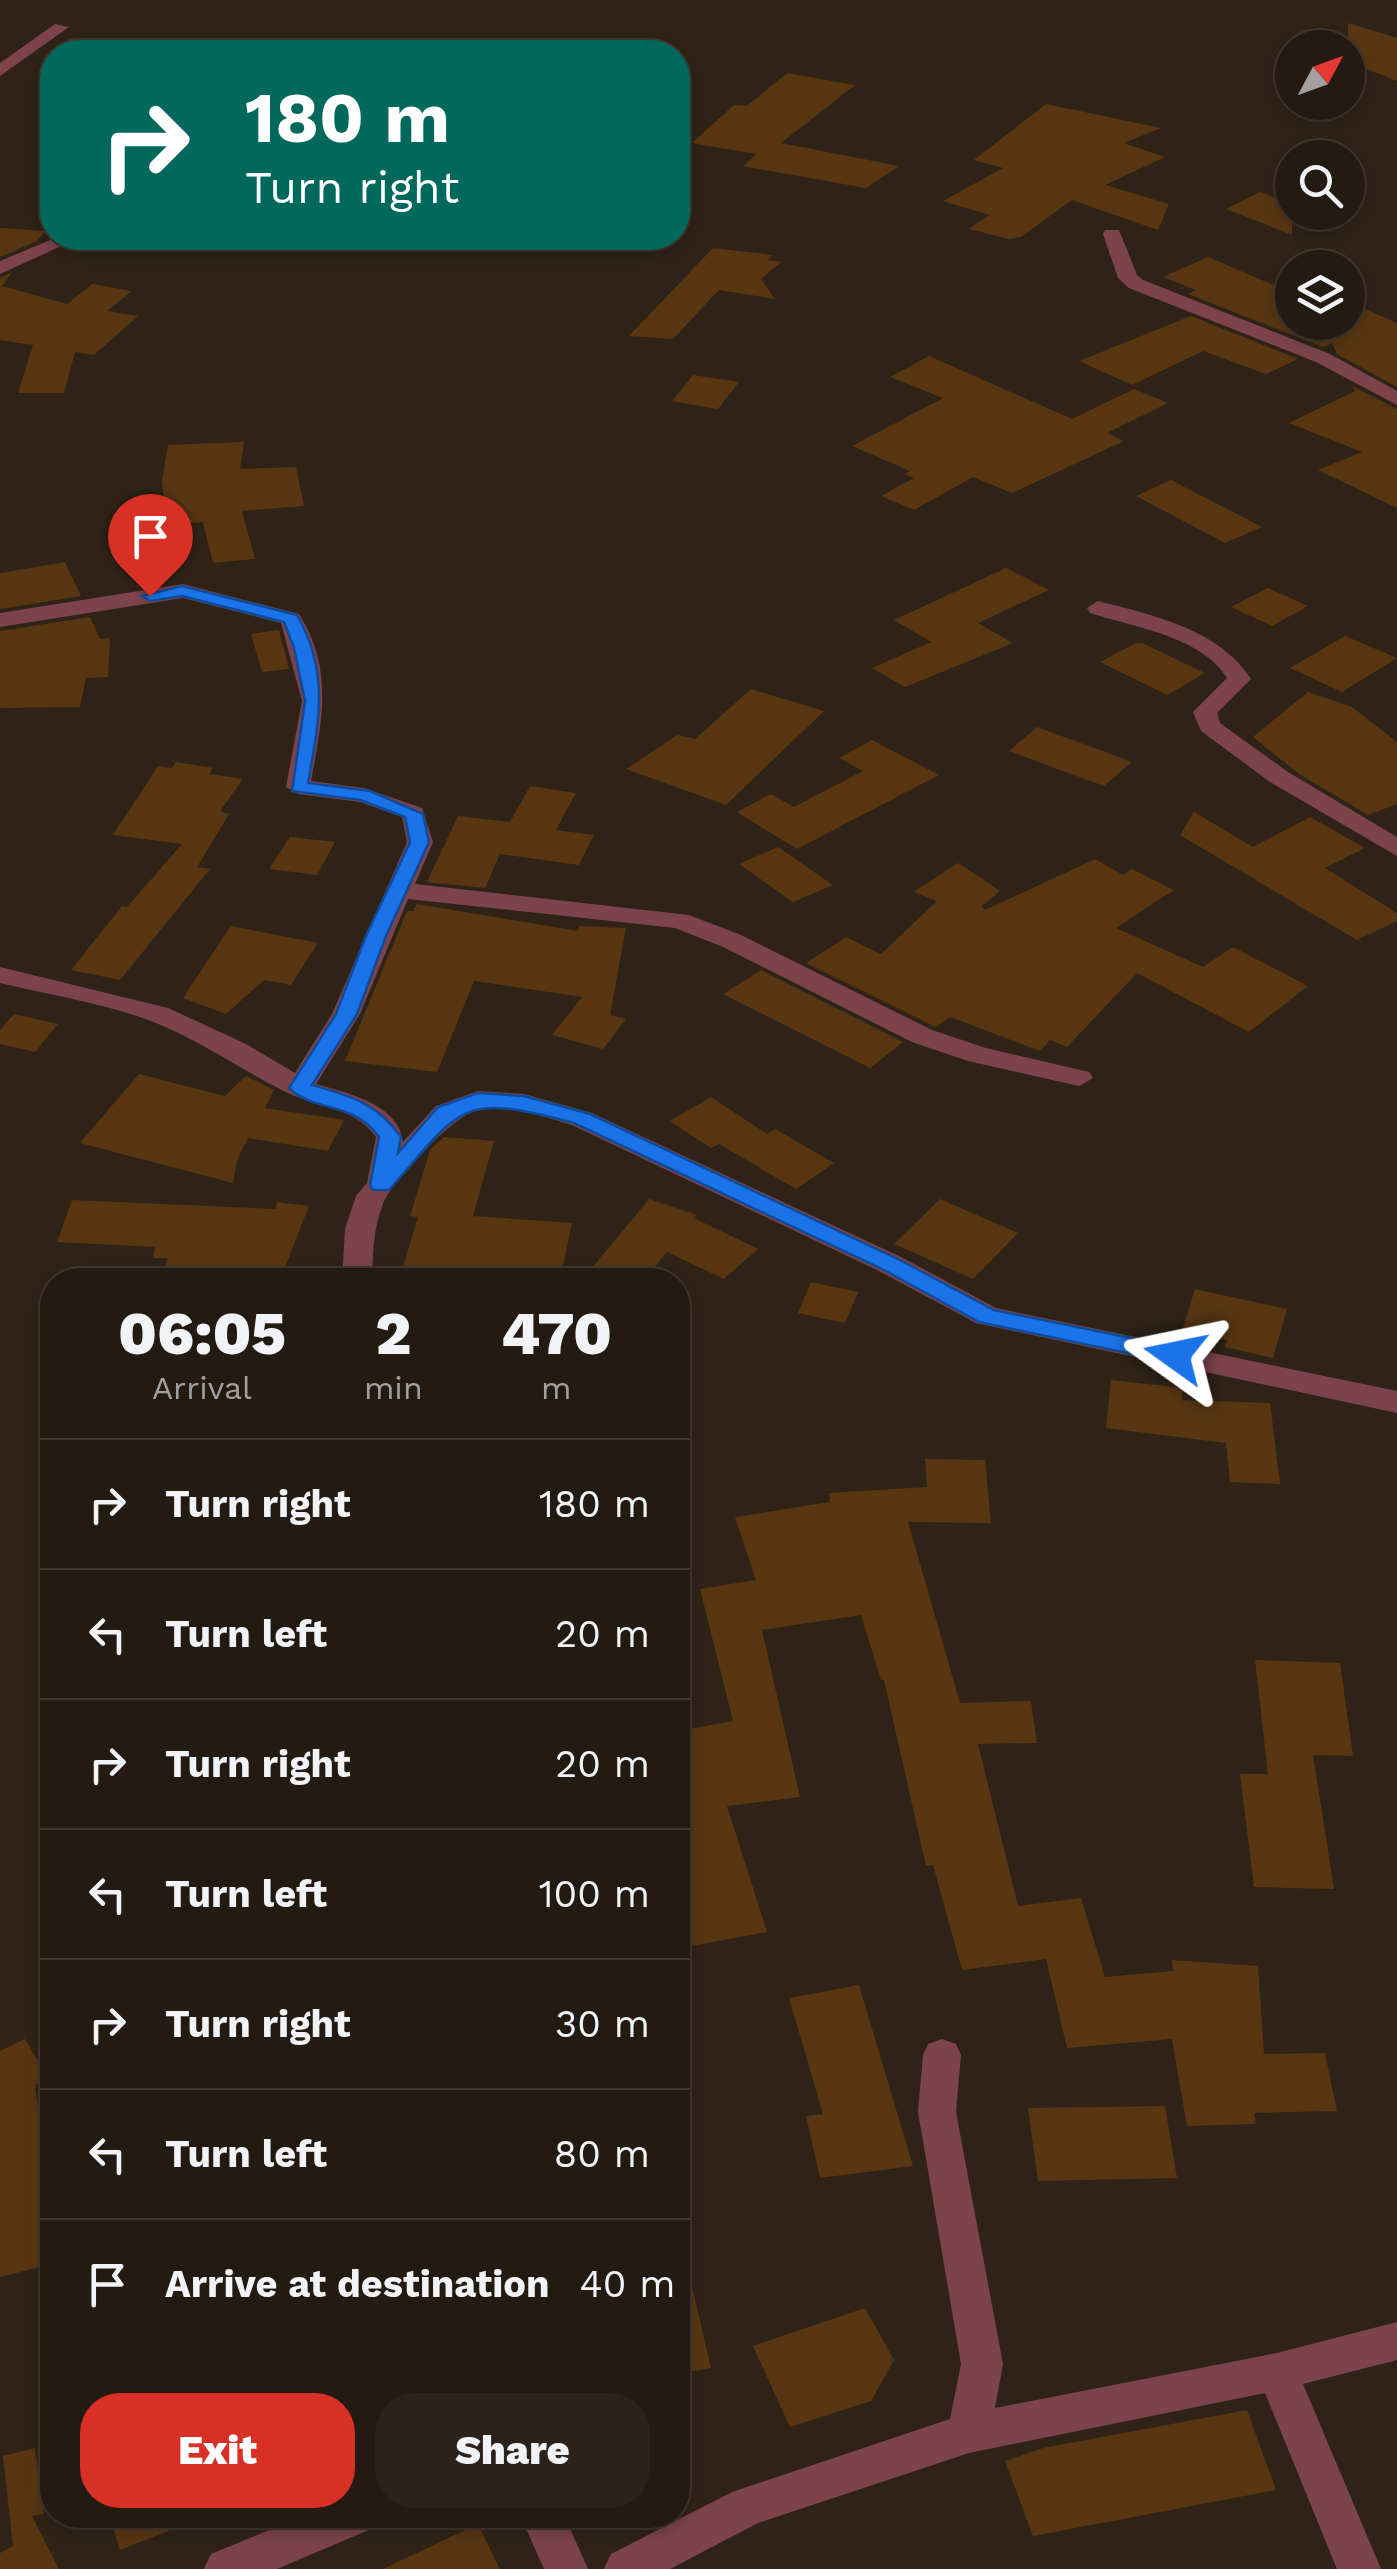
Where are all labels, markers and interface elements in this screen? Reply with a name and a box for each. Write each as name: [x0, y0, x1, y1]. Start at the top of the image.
north arrow: [1275, 30, 1365, 120]
map controls: [1275, 30, 1365, 340]
text: 180 m: [245, 77, 450, 159]
icon: right: [80, 80, 210, 210]
button: search: [1275, 140, 1365, 230]
text: Turn right: [245, 161, 459, 214]
button: layers: [1275, 250, 1365, 340]
pin: [108, 494, 193, 597]
icon: arrive: [123, 509, 178, 564]
text: 06:05: [118, 1298, 286, 1369]
text: 2: [375, 1298, 411, 1369]
text: 470: [501, 1298, 612, 1369]
position arrow: [1123, 1303, 1227, 1407]
text: Arrival: [152, 1369, 252, 1407]
text: min: [364, 1369, 423, 1407]
text: m: [541, 1369, 572, 1407]
icon: right: [80, 1477, 135, 1532]
text: Turn right: [165, 1482, 351, 1526]
text: 180 m: [539, 1482, 650, 1526]
icon: left: [80, 1607, 135, 1662]
text: Turn left: [165, 1612, 327, 1656]
text: 20 m: [555, 1612, 650, 1656]
icon: right: [80, 1737, 135, 1792]
text: Turn right: [165, 1742, 351, 1786]
text: 20 m: [555, 1742, 650, 1786]
icon: left: [80, 1867, 135, 1922]
text: Turn left: [165, 1872, 327, 1916]
text: 100 m: [539, 1872, 650, 1916]
icon: right: [80, 1997, 135, 2052]
text: Turn right: [165, 2002, 351, 2046]
text: 30 m: [555, 2002, 650, 2046]
icon: left: [80, 2127, 135, 2182]
text: Turn left: [165, 2132, 327, 2176]
text: 80 m: [554, 2132, 650, 2176]
icon: arrive: [80, 2257, 135, 2312]
text: Arrive at destination: [165, 2262, 550, 2306]
text: 40 m: [580, 2262, 676, 2306]
button: Exit: [80, 2393, 355, 2508]
button: Share: [375, 2393, 650, 2508]

